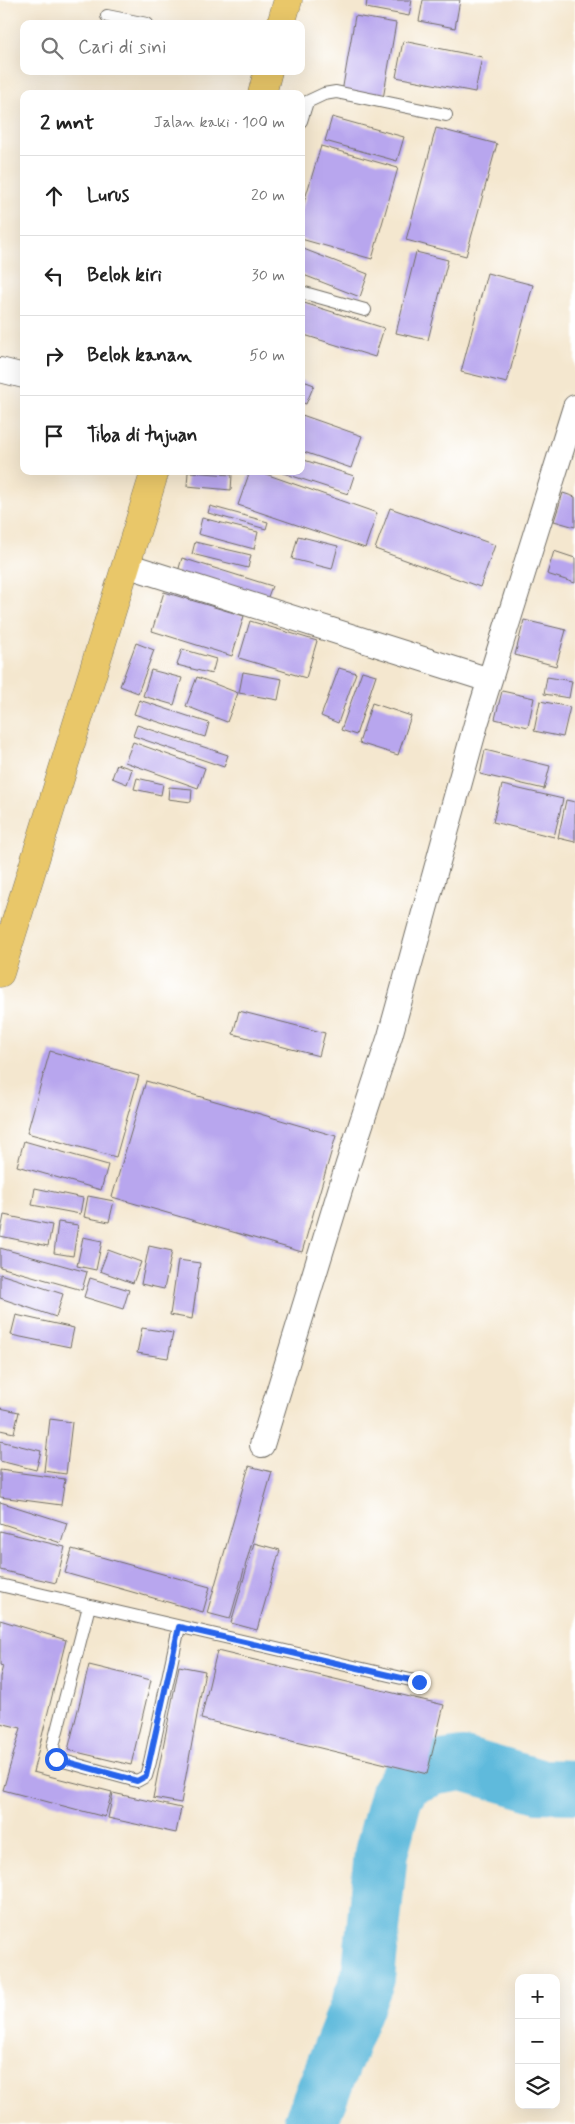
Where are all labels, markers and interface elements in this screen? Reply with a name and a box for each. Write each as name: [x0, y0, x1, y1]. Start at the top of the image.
search box: [20, 20, 305, 75]
icon: search: [38, 34, 66, 62]
text: Cari di sini: [78, 35, 166, 60]
text: 2 mnt: [40, 109, 94, 137]
text: Jalan kaki · 100 m: [153, 112, 285, 133]
icon: ahead: [40, 182, 68, 210]
text: Lurus: [87, 183, 129, 208]
text: 20 m: [251, 185, 285, 206]
icon: left: [40, 262, 68, 290]
text: Belok kiri: [87, 263, 162, 288]
text: 30 m: [252, 265, 285, 286]
icon: right: [40, 342, 68, 370]
text: Belok kanan: [87, 343, 192, 368]
text: 50 m: [249, 345, 285, 366]
icon: arrive: [40, 422, 68, 450]
text: Tiba di tujuan: [87, 423, 198, 448]
route end: [408, 1671, 431, 1694]
route start: [45, 1748, 68, 1771]
map controls: [515, 1974, 560, 2109]
button: +: [515, 1974, 560, 2019]
button: −: [515, 2019, 560, 2064]
button: layers: [515, 2064, 560, 2109]

